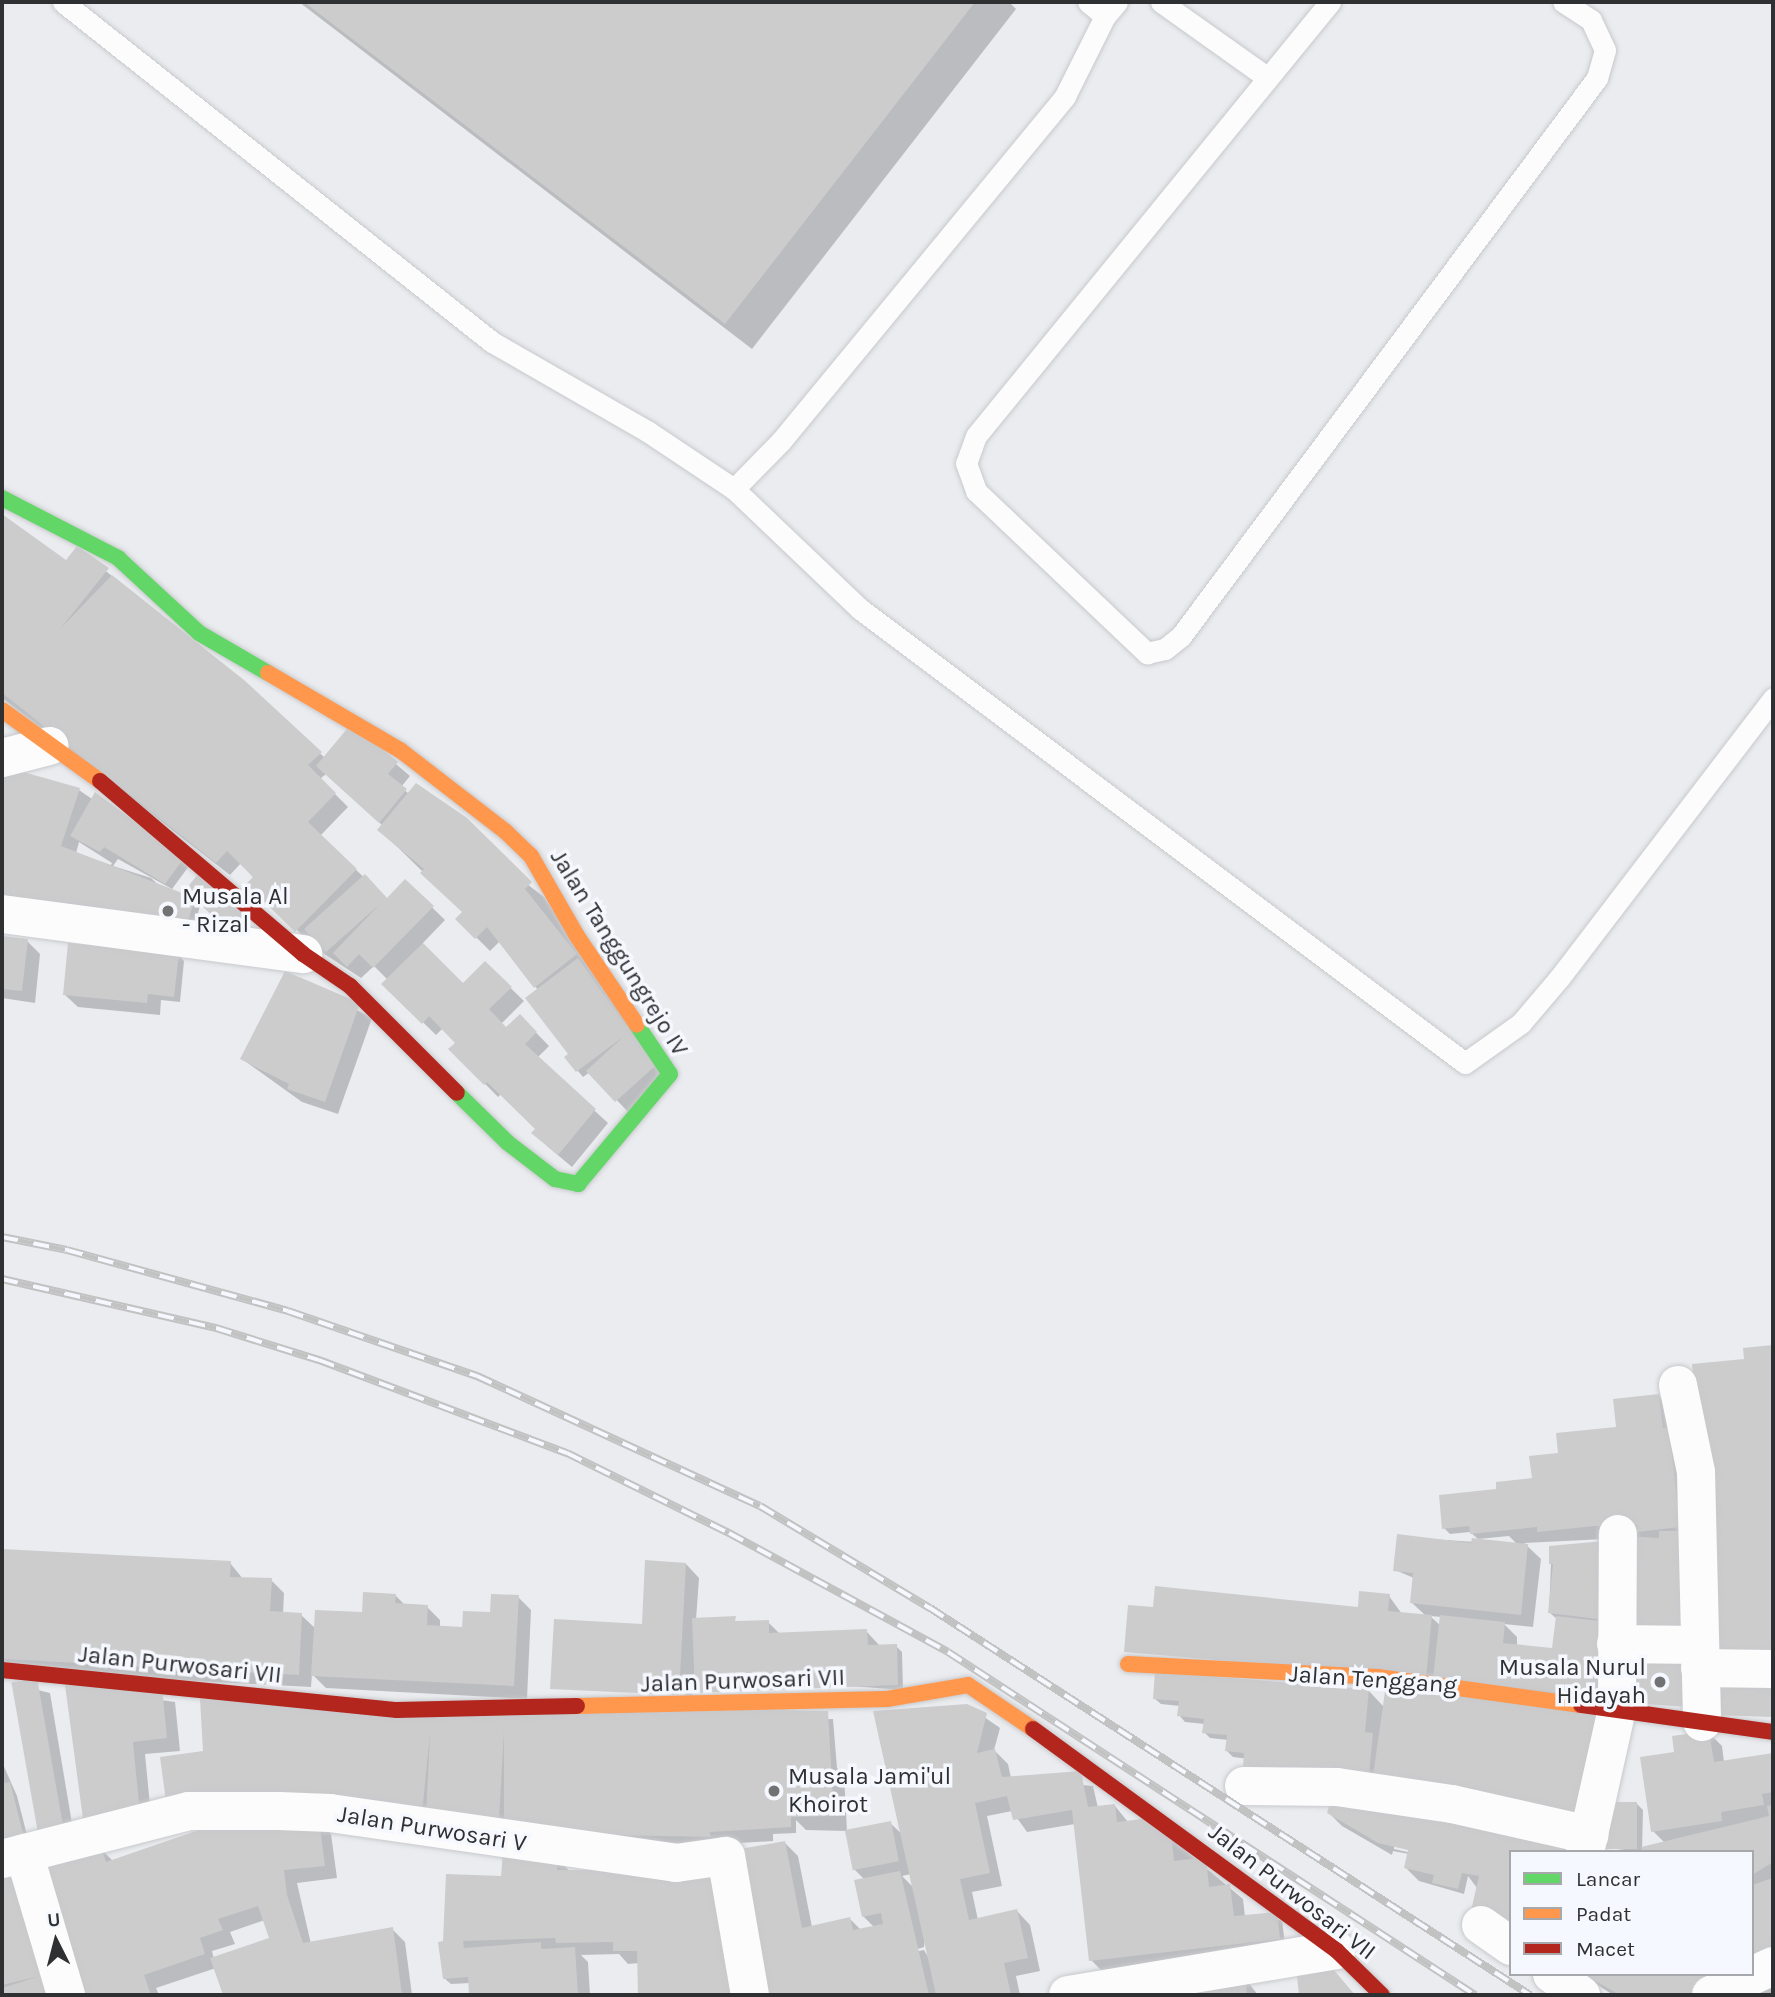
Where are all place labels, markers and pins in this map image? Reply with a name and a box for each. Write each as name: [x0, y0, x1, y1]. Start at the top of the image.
place label: Musala Al - Rizal: [182, 883, 289, 939]
marker: Musala Al - Rizal: [160, 903, 176, 919]
place label: Musala Nurul Hidayah: [1499, 1654, 1646, 1710]
marker: Musala Nurul Hidayah: [1652, 1674, 1668, 1690]
place label: Musala Jami'ul Khoirot: [788, 1763, 951, 1819]
marker: Musala Jami'ul Khoirot: [766, 1783, 782, 1799]

